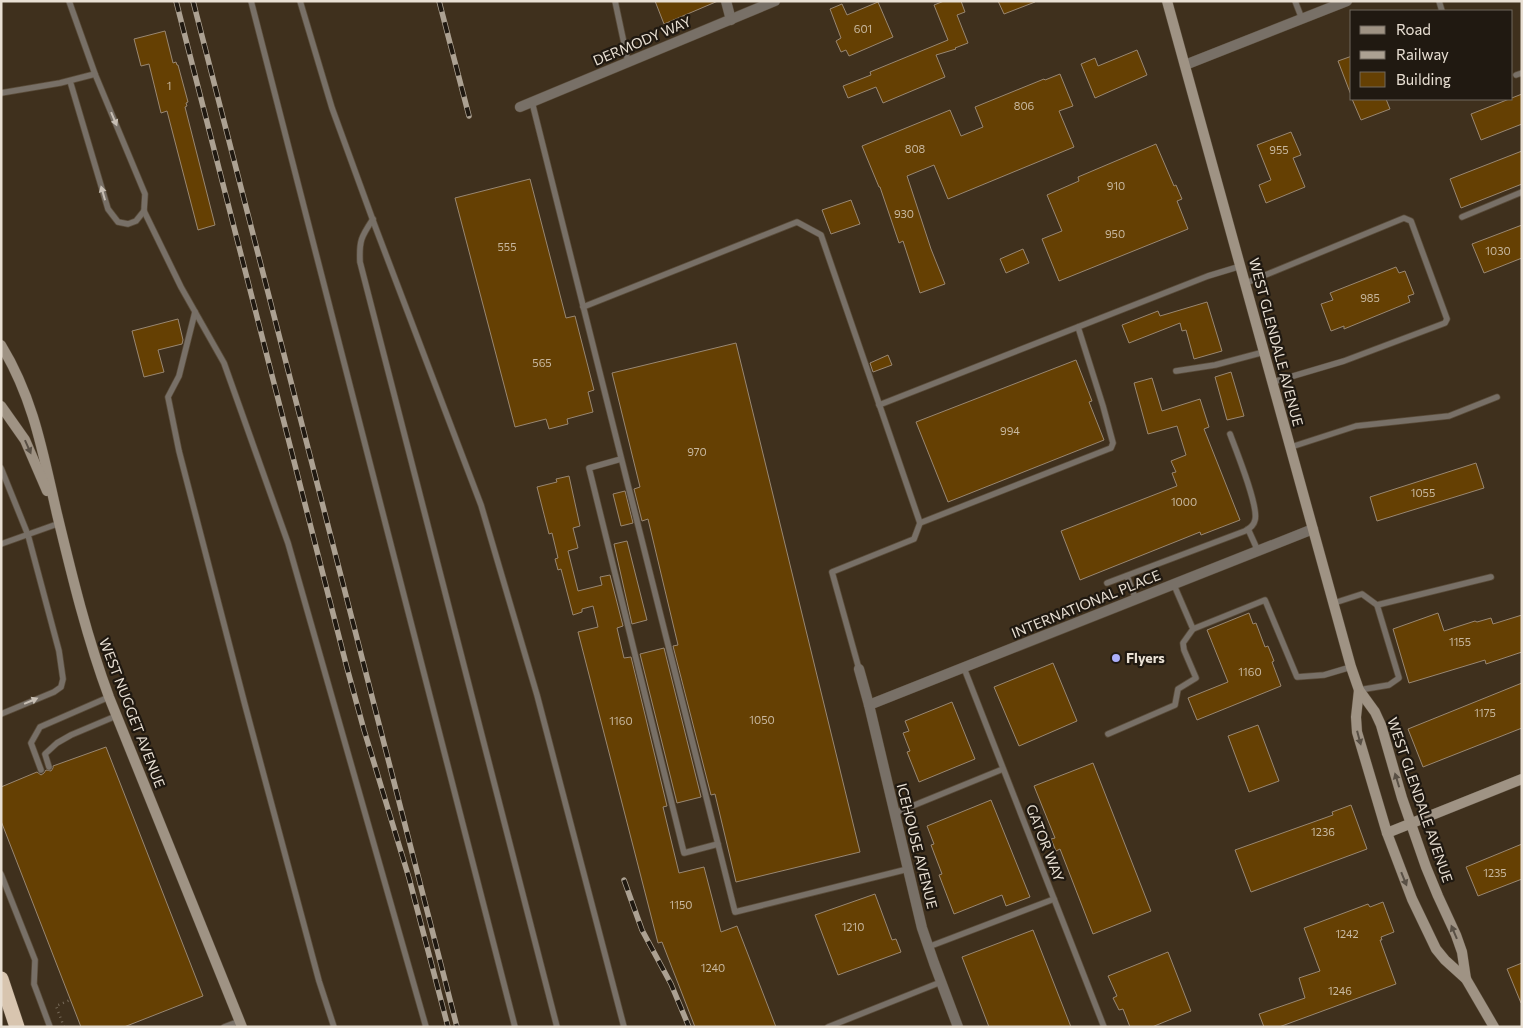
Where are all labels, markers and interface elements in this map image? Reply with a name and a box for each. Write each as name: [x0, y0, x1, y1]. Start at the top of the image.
legend: [1350, 10, 1513, 100]
street label: DERMODY WAY: [590, 12, 693, 69]
text: Road: [1396, 20, 1431, 38]
house number: 601: [854, 22, 872, 35]
text: Railway: [1396, 45, 1449, 63]
text: Building: [1396, 70, 1451, 88]
house number: 1: [167, 79, 171, 92]
house number: 806: [1014, 99, 1035, 112]
one-way arrow: [110, 112, 118, 126]
house number: 808: [905, 142, 926, 155]
house number: 955: [1269, 143, 1289, 156]
house number: 910: [1107, 179, 1125, 192]
one-way arrow: [99, 186, 107, 201]
house number: 930: [894, 207, 914, 220]
house number: 950: [1105, 227, 1125, 240]
house number: 555: [498, 240, 516, 253]
house number: 1030: [1485, 244, 1511, 257]
street label: WEST GLENDALE AVENUE: [1246, 256, 1307, 428]
house number: 985: [1360, 291, 1380, 304]
house number: 565: [532, 356, 552, 369]
house number: 994: [1000, 424, 1020, 437]
one-way arrow: [24, 440, 32, 454]
house number: 970: [687, 445, 707, 458]
house number: 1055: [1411, 486, 1435, 499]
house number: 1000: [1171, 495, 1197, 508]
street label: INTERNATIONAL PLACE: [1009, 566, 1163, 641]
street label: WEST NUGGET AVENUE: [96, 635, 169, 790]
house number: 1155: [1449, 635, 1471, 648]
place label: Flyers: [1126, 649, 1165, 666]
marker: Flyers: [1110, 652, 1122, 664]
house number: 1160: [1238, 665, 1262, 678]
one-way arrow: [24, 697, 38, 705]
house number: 1175: [1474, 706, 1496, 719]
house number: 1050: [749, 713, 775, 726]
house number: 1160: [609, 714, 633, 727]
street label: WEST GLENDALE AVENUE: [1384, 715, 1457, 885]
one-way arrow: [1355, 731, 1363, 746]
one-way arrow: [1392, 772, 1400, 787]
street label: ICEHOUSE AVENUE: [894, 781, 941, 910]
street label: GATOR WAY: [1023, 802, 1068, 884]
house number: 1236: [1311, 825, 1335, 838]
house number: 1235: [1483, 866, 1507, 879]
one-way arrow: [1400, 871, 1408, 886]
house number: 1150: [670, 898, 692, 911]
house number: 1210: [842, 920, 864, 933]
one-way arrow: [1450, 925, 1458, 939]
house number: 1242: [1335, 927, 1359, 940]
house number: 1240: [701, 961, 725, 974]
house number: 1246: [1328, 984, 1352, 997]

